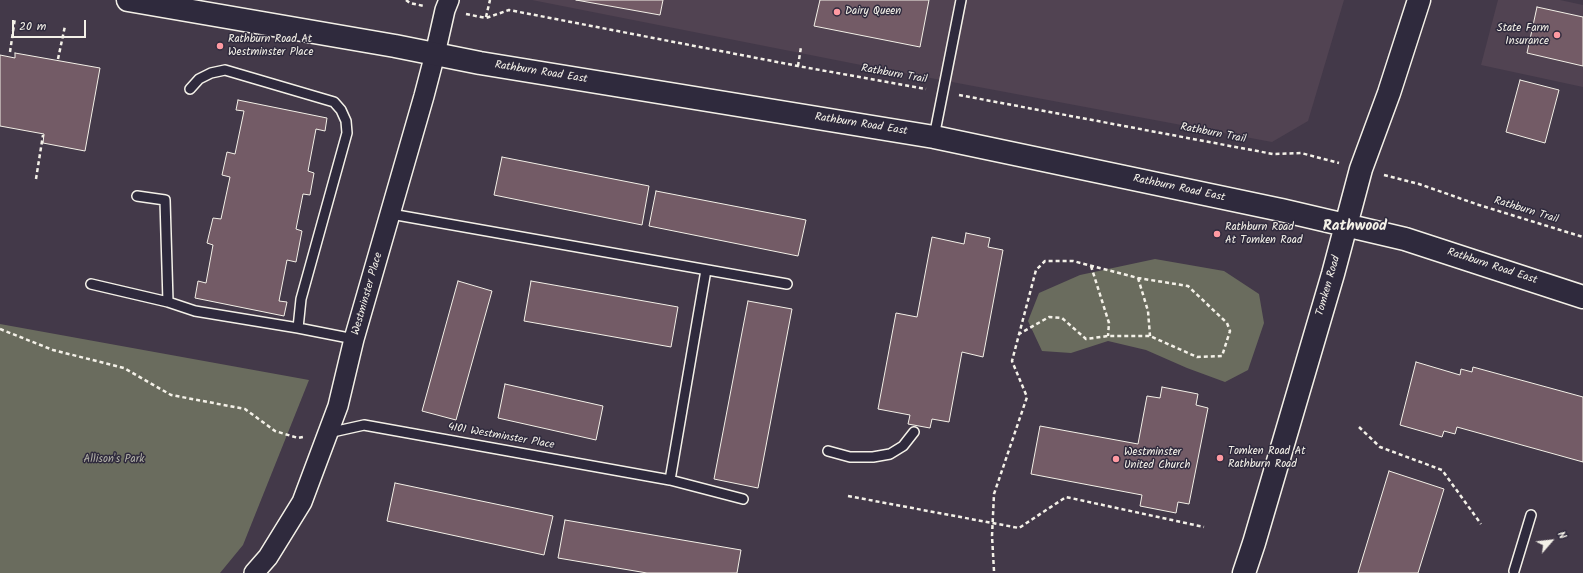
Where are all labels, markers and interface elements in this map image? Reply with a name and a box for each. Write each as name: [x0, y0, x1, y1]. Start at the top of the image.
place label: Dairy Queen: [845, 5, 901, 19]
marker: Dairy Queen: [832, 7, 842, 17]
scale bar: [14, 12, 88, 38]
text: 20 m: [19, 17, 46, 36]
place label: State Farm Insurance: [1497, 22, 1549, 48]
marker: State Farm Insurance: [1552, 30, 1562, 40]
place label: Rathburn Road At Westminster Place: [228, 33, 313, 59]
marker: Rathburn Road At Westminster Place: [215, 41, 225, 51]
street label: Rathburn Road East: [494, 59, 588, 87]
street label: Rathburn Trail: [860, 63, 928, 87]
street label: Rathburn Road East: [814, 111, 908, 139]
street label: Rathburn Trail: [1179, 121, 1247, 147]
street label: Rathburn Road East: [1132, 173, 1226, 205]
street label: Rathburn Trail: [1492, 195, 1560, 227]
district label: Rathwood: [1323, 218, 1387, 236]
place label: Rathburn Road At Tomken Road: [1225, 221, 1302, 247]
marker: Rathburn Road At Tomken Road: [1212, 229, 1222, 239]
street label: Rathburn Road East: [1445, 246, 1539, 288]
street label: Westminster Place: [350, 251, 386, 337]
street label: Tomken Road: [1314, 254, 1344, 318]
street label: 4101 Westminster Place: [447, 421, 555, 453]
place label: Tomken Road At Rathburn Road: [1228, 445, 1305, 471]
place label: Westminster United Church: [1124, 446, 1190, 472]
park label: Allison's Park: [84, 453, 144, 467]
marker: Tomken Road At Rathburn Road: [1215, 453, 1225, 463]
marker: Westminster United Church: [1111, 454, 1121, 464]
north arrow: [1531, 521, 1571, 561]
text: N: [1552, 528, 1571, 543]

